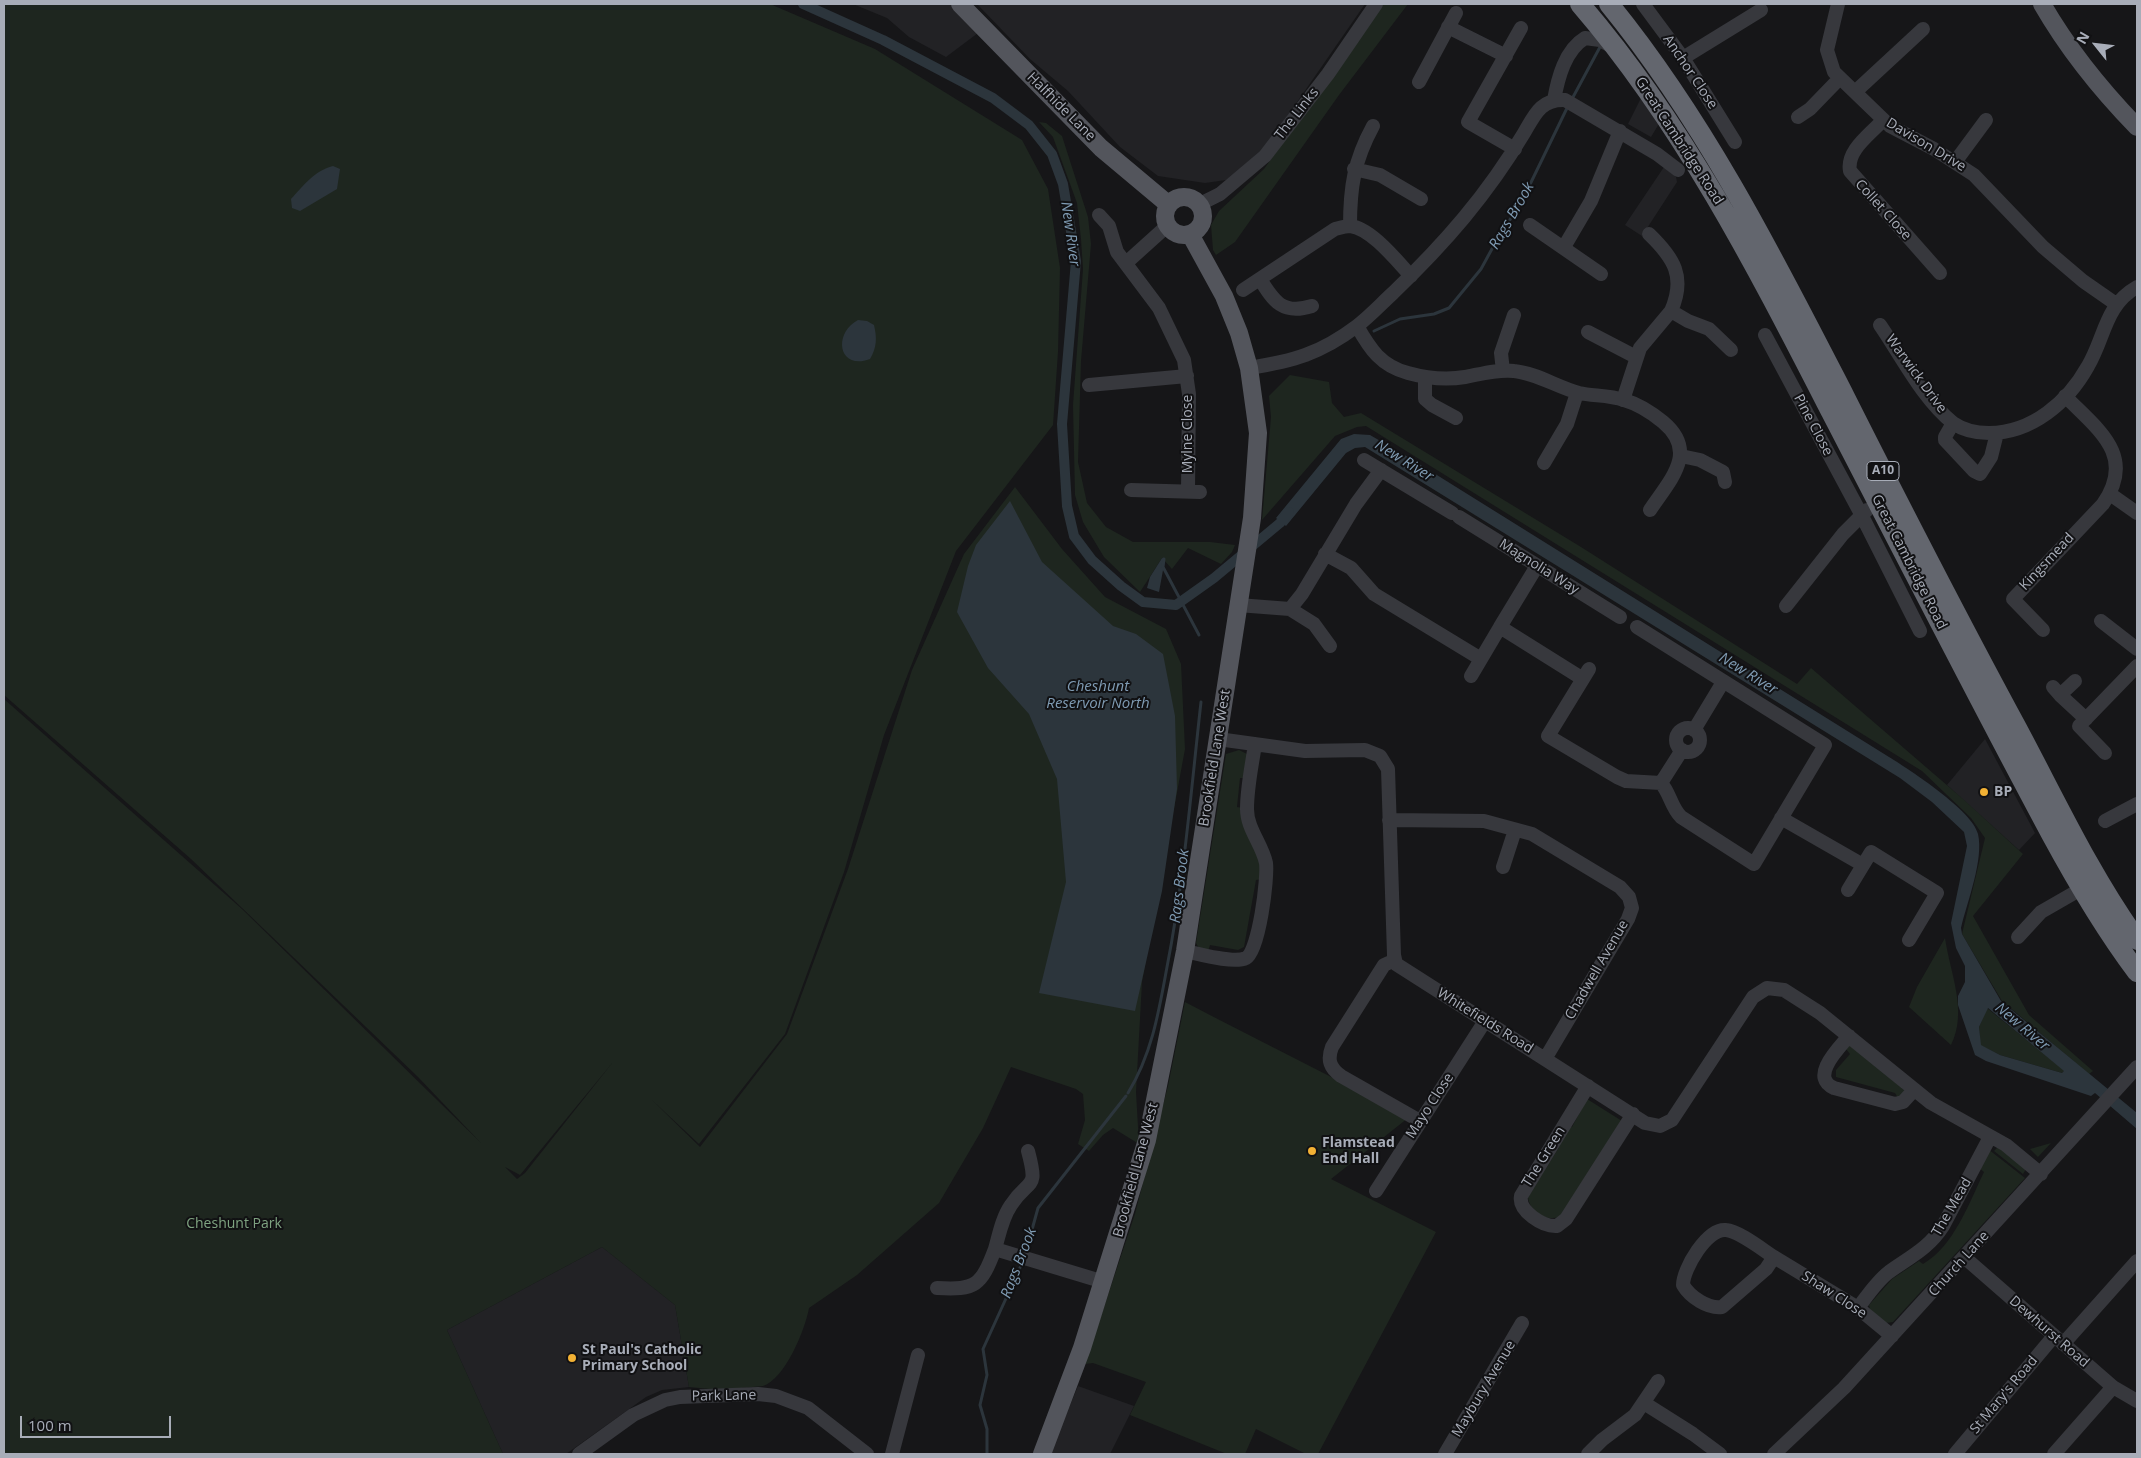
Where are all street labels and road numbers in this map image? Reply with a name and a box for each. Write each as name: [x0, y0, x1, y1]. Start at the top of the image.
street label: Anchor Close: [1659, 32, 1721, 112]
street label: Halfhide Lane: [1023, 69, 1099, 145]
street label: Great Cambridge Road: [1631, 74, 1727, 208]
street label: The Links: [1272, 85, 1322, 143]
street label: Davison Drive: [1883, 115, 1969, 175]
street label: Collet Close: [1851, 176, 1915, 244]
street label: Warwick Drive: [1882, 332, 1950, 416]
street label: Pine Close: [1790, 391, 1836, 459]
street label: Mylne Close: [1180, 395, 1196, 473]
road number: A10: [1867, 462, 1899, 481]
street label: Great Cambridge Road: [1868, 492, 1950, 632]
street label: Kingsmead: [2016, 530, 2078, 594]
street label: Magnolia Way: [1496, 536, 1582, 598]
street label: Brookfield Lane West: [1196, 688, 1234, 828]
street label: Chadwell Avenue: [1562, 917, 1632, 1023]
street label: Whitefields Road: [1434, 985, 1536, 1057]
street label: Mayo Close: [1403, 1070, 1457, 1142]
street label: Brookfield Lane West: [1110, 1101, 1162, 1239]
street label: The Green: [1519, 1124, 1569, 1190]
street label: The Mead: [1929, 1175, 1975, 1239]
street label: Church Lane: [1925, 1228, 1993, 1300]
street label: Shaw Close: [1798, 1268, 1870, 1322]
street label: Dewhurst Road: [2006, 1293, 2092, 1371]
street label: Maybury Avenue: [1449, 1338, 1519, 1440]
street label: St Mary's Road: [1967, 1353, 2041, 1437]
street label: Park Lane: [692, 1387, 756, 1405]

